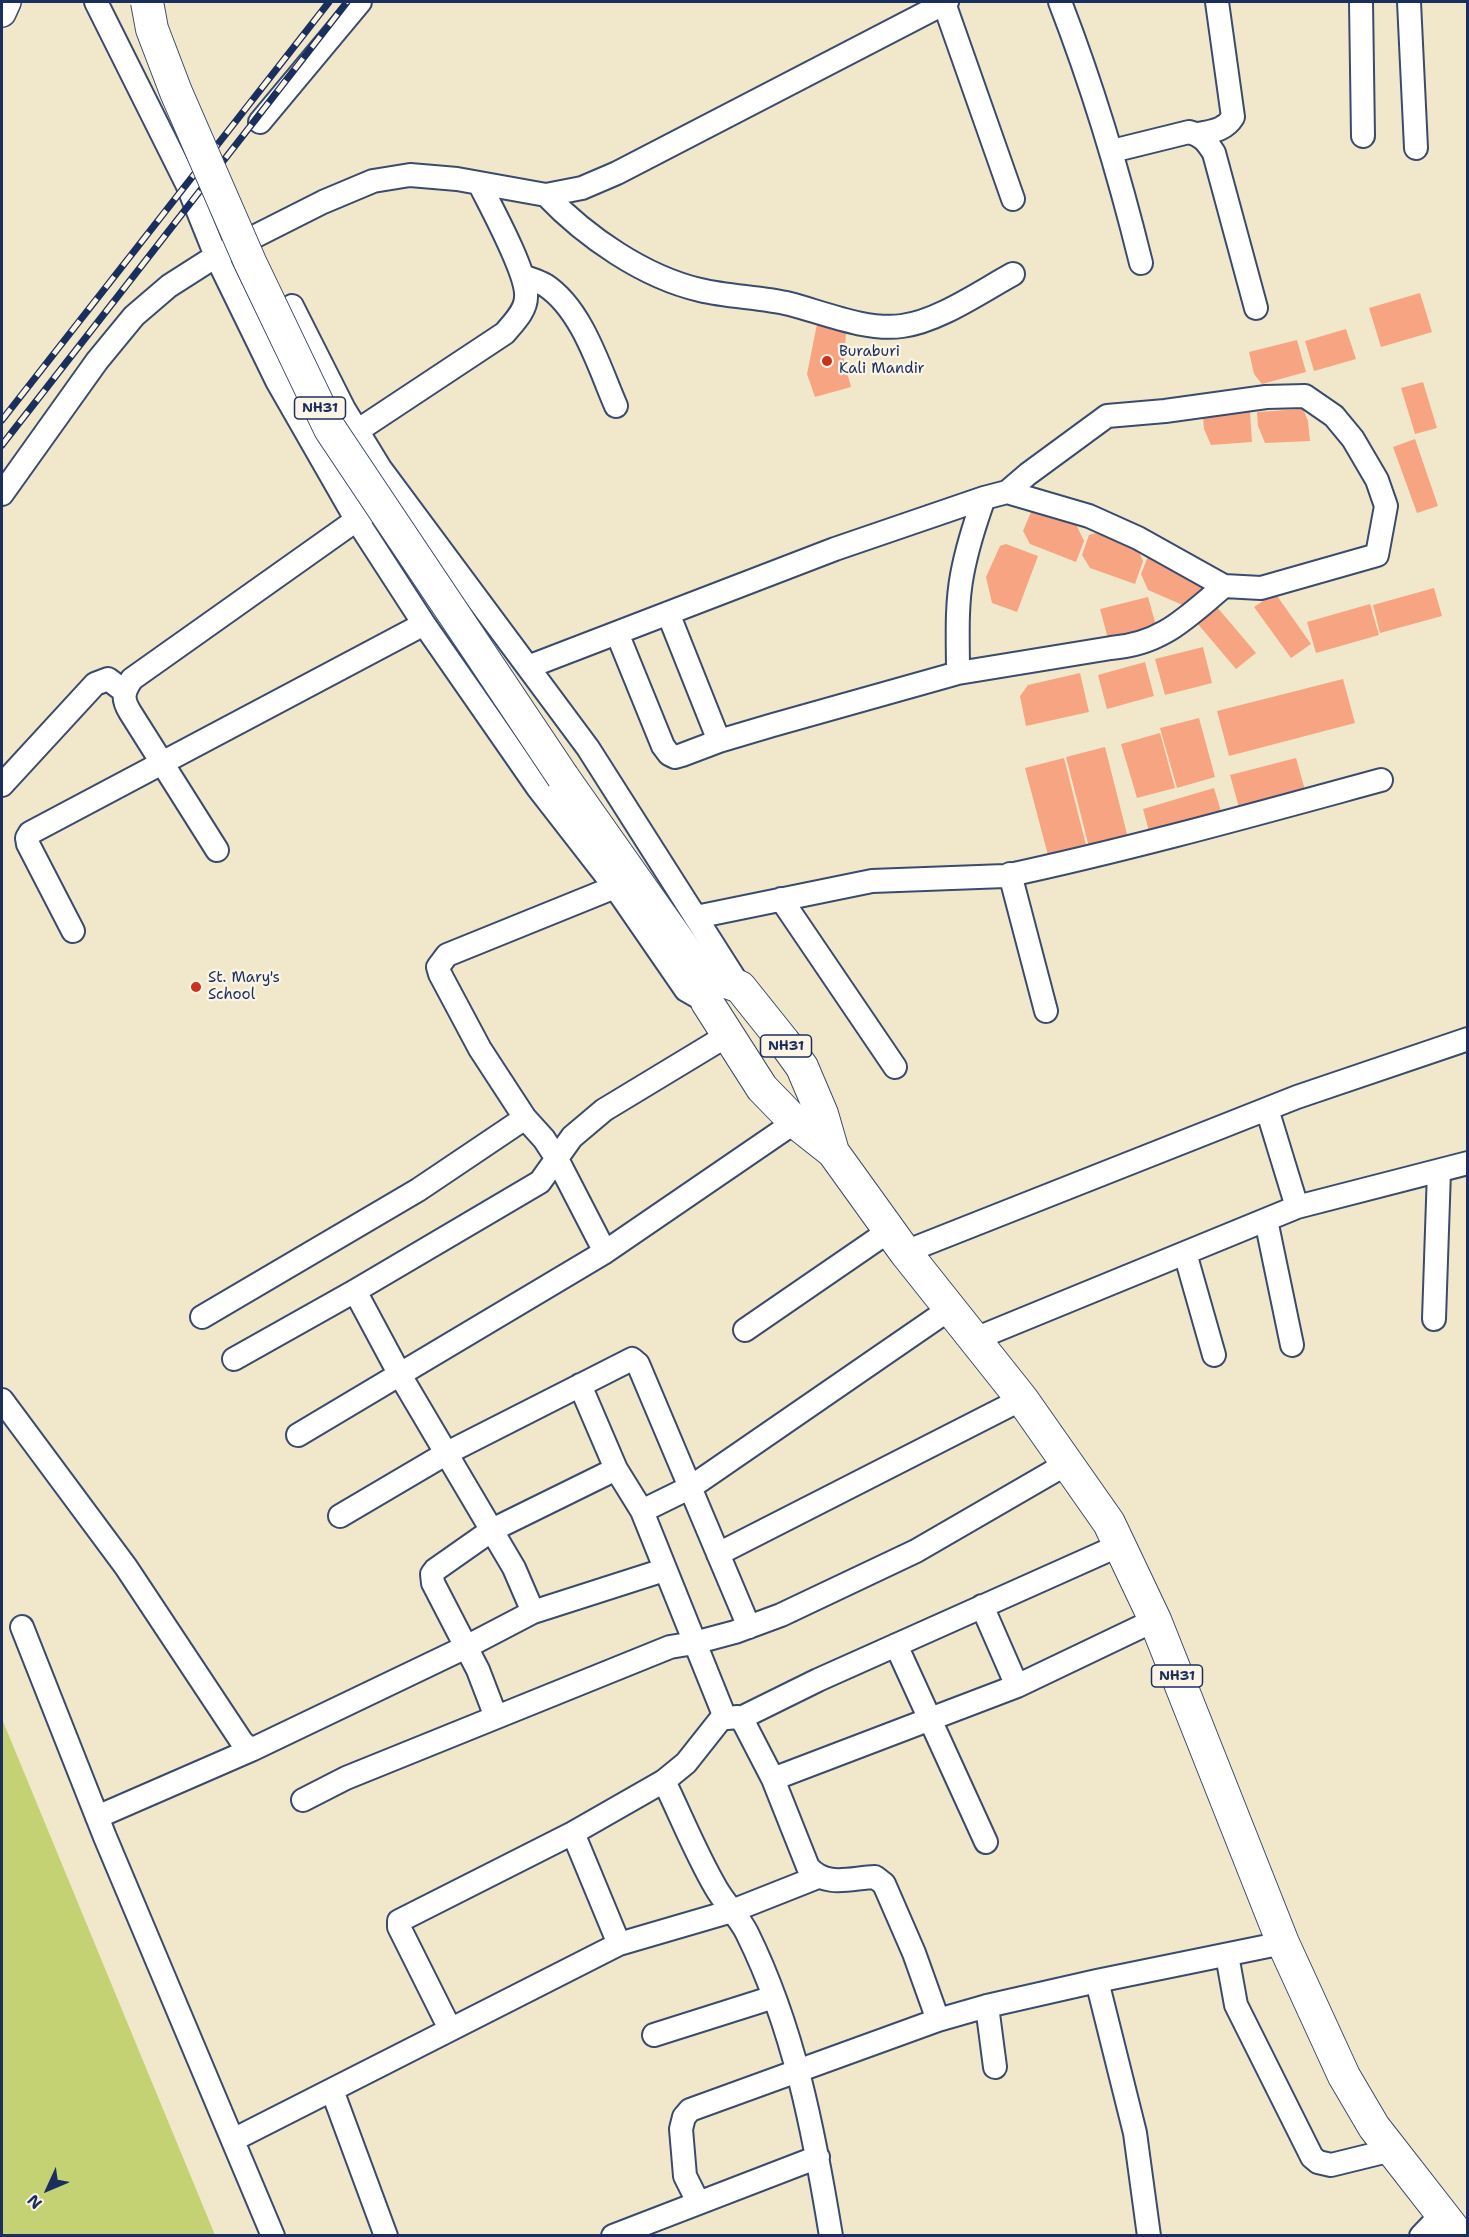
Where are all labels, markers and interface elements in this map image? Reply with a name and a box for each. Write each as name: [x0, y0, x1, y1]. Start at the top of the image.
place label: Buraburi Kali Mandir: [839, 343, 925, 378]
marker: Buraburi Kali Mandir: [820, 354, 834, 368]
road number: NH31: [294, 397, 346, 419]
place label: St. Mary's School: [208, 969, 280, 1004]
marker: St. Mary's School: [189, 980, 203, 994]
road number: NH31: [760, 1035, 812, 1057]
road number: NH31: [1152, 1665, 1202, 1687]
north arrow: [18, 2159, 78, 2219]
text: N: [23, 2190, 47, 2214]

